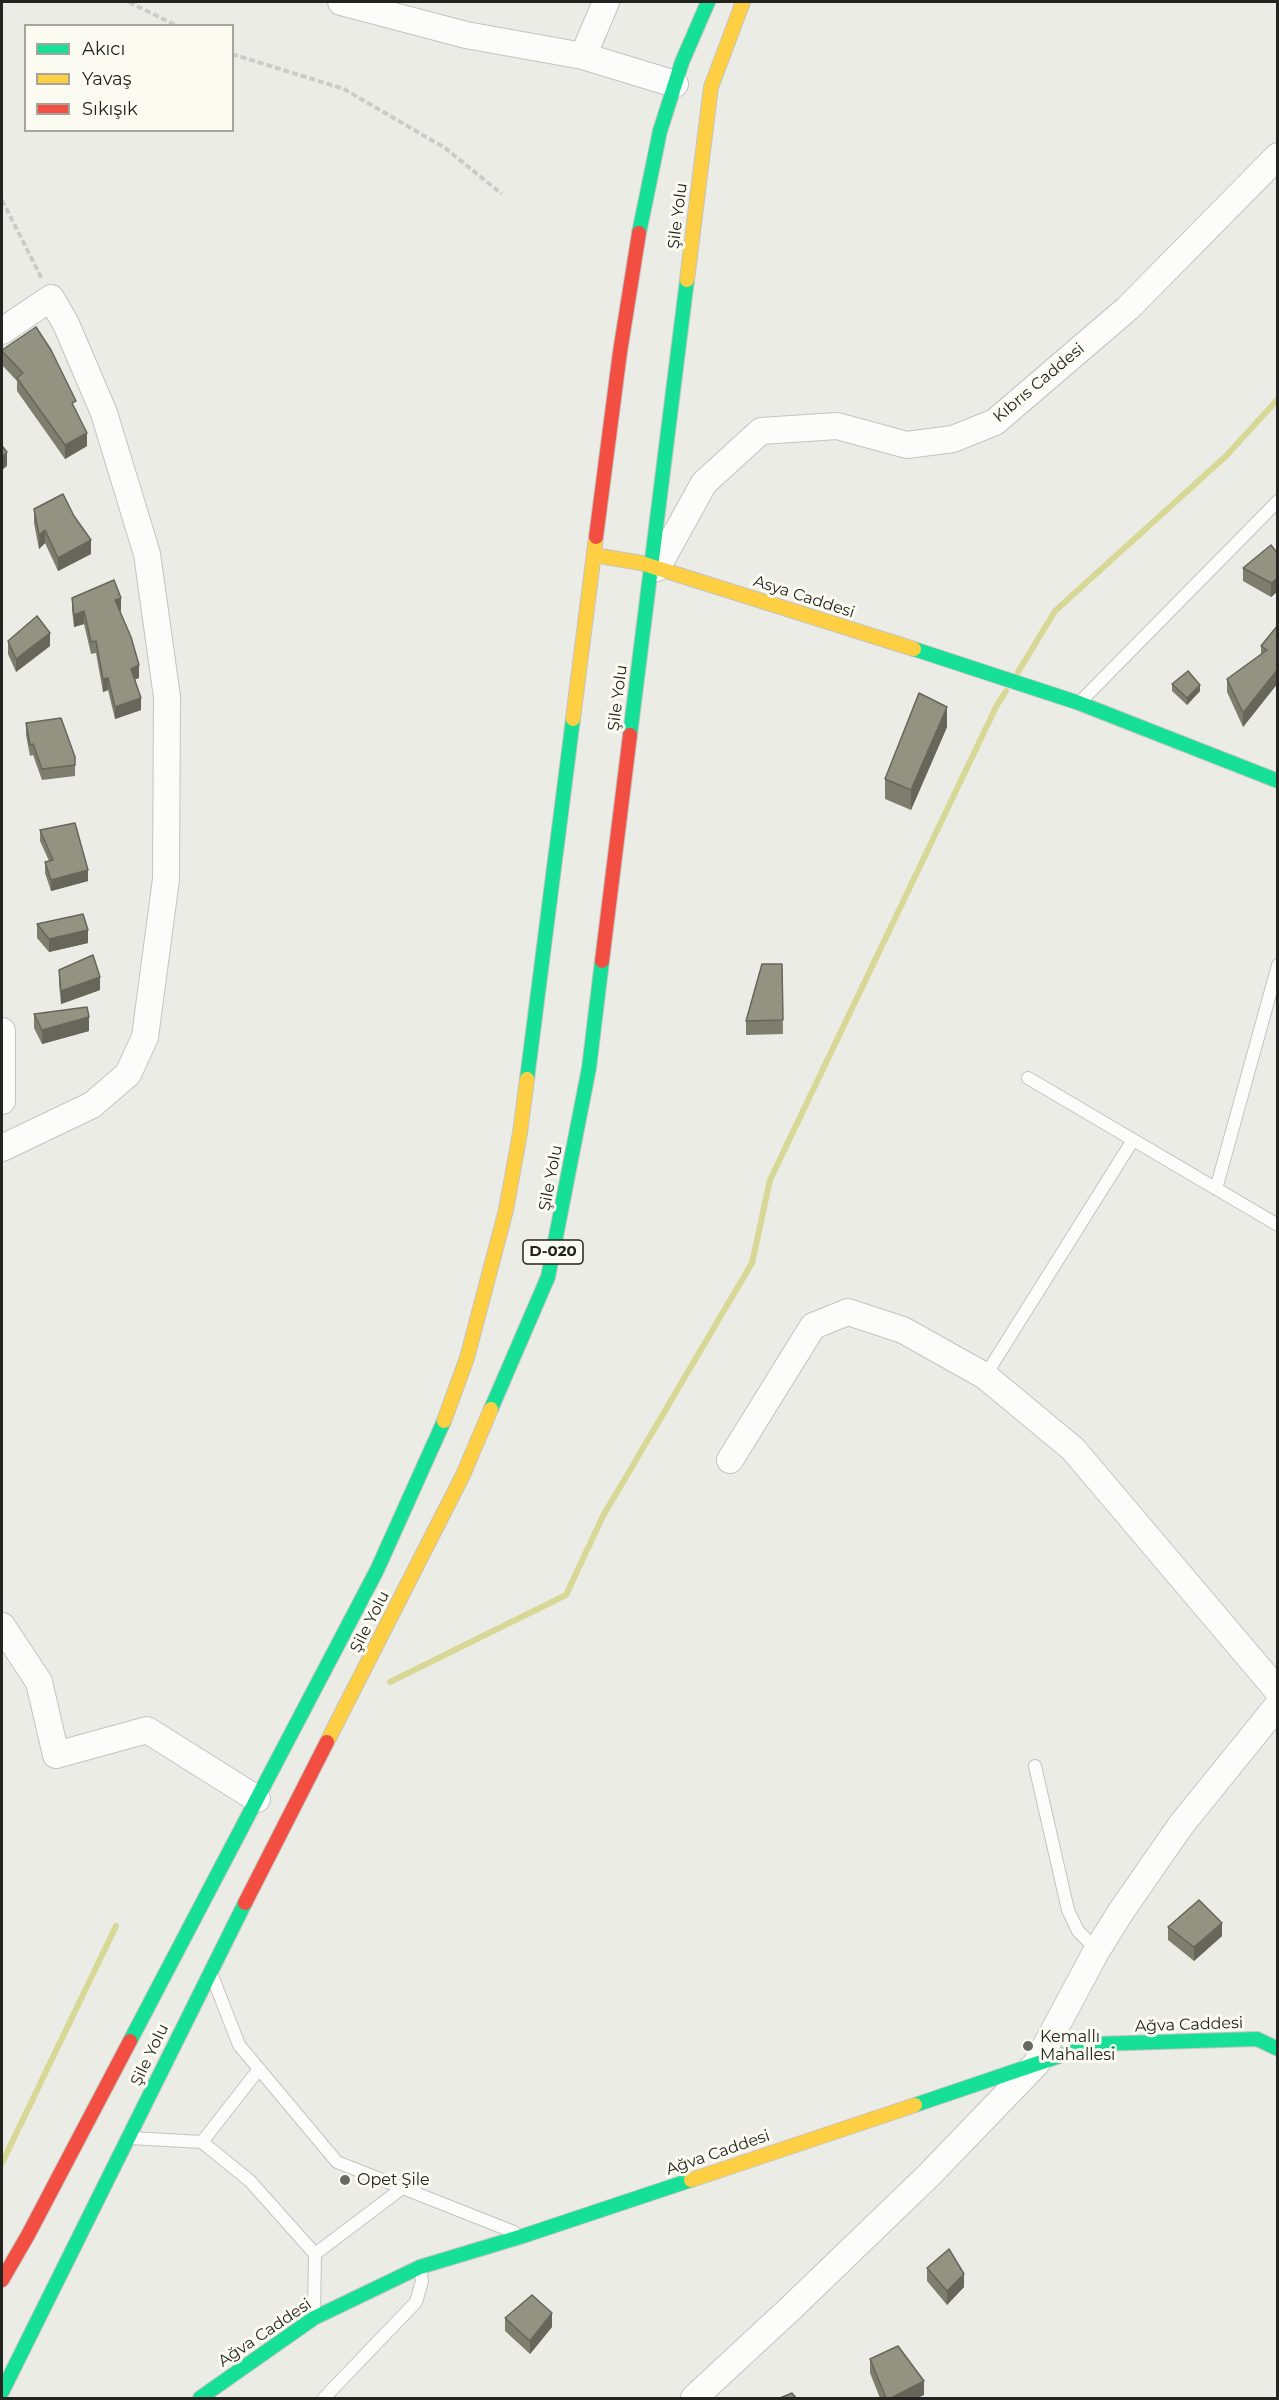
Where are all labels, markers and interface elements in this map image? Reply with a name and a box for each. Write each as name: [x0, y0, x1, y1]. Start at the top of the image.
legend: [24, 24, 234, 132]
text: Akıcı: [82, 38, 125, 60]
text: Yavaş: [82, 68, 132, 90]
text: Sıkışık: [82, 98, 138, 120]
street label: Şile Yolu: [664, 182, 692, 250]
street label: Kıbrıs Caddesi: [990, 339, 1088, 427]
street label: Asya Caddesi: [751, 572, 857, 622]
street label: Şile Yolu: [604, 664, 632, 732]
street label: Şile Yolu: [535, 1143, 567, 1213]
road number: D-020: [523, 1240, 583, 1264]
street label: Şile Yolu: [346, 1588, 394, 1656]
street label: Ağva Caddesi: [1134, 2014, 1244, 2036]
street label: Şile Yolu: [127, 2021, 173, 2089]
place label: Kemallı Mahallesi: [1040, 2027, 1115, 2065]
marker: Kemallı Mahallesi: [1021, 2039, 1035, 2053]
street label: Ağva Caddesi: [664, 2126, 772, 2180]
place label: Opet Şile: [357, 2170, 430, 2190]
marker: Opet Şile: [338, 2173, 352, 2187]
street label: Ağva Caddesi: [215, 2295, 315, 2371]

